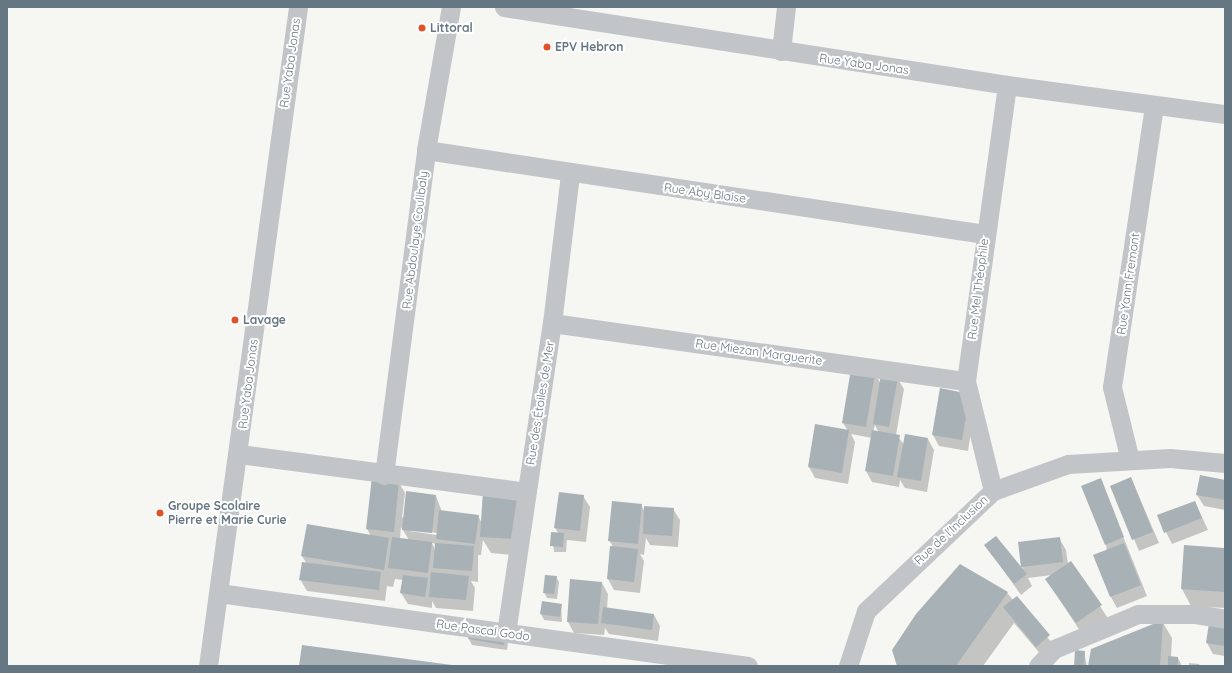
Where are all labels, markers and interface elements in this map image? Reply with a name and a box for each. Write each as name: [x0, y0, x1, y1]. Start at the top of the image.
street label: Rue Yaba Jonas: [277, 17, 303, 109]
place label: Littoral: [430, 21, 473, 35]
marker: Littoral: [417, 23, 427, 33]
place label: EPV Hebron: [555, 40, 623, 54]
marker: EPV Hebron: [542, 42, 552, 52]
street label: Rue Yaba Jonas: [818, 51, 910, 77]
street label: Rue Abdoulaye Coulibaly: [399, 170, 431, 310]
street label: Rue Aby Blaise: [663, 180, 747, 206]
street label: Rue Yann Fremont: [1114, 232, 1142, 336]
street label: Rue Mel Théophile: [965, 238, 991, 340]
place label: Lavage: [243, 313, 286, 327]
marker: Lavage: [230, 315, 240, 325]
street label: Rue Miezan Marguerite: [695, 336, 823, 368]
street label: Rue Yaba Jonas: [235, 338, 261, 430]
street label: Rue des Étoiles de Mer: [523, 340, 557, 466]
street label: Rue de l'Inclusion: [911, 492, 991, 568]
place label: Groupe Scolaire Pierre et Marie Curie: [168, 499, 287, 527]
marker: Groupe Scolaire Pierre et Marie Curie: [155, 508, 165, 518]
street label: Rue Pascal Godo: [435, 616, 531, 644]

